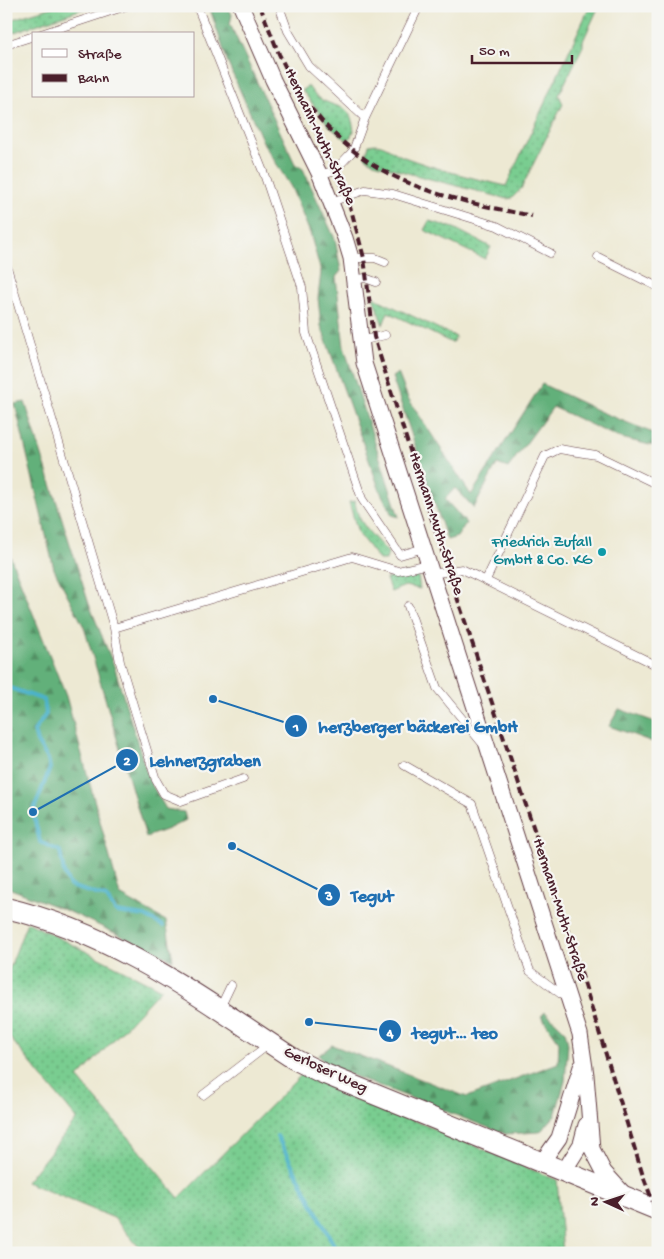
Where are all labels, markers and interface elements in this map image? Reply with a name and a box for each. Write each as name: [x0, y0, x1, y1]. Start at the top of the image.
legend: [32, 32, 195, 98]
scale bar: [472, 32, 572, 64]
text: 50 m: [479, 43, 510, 61]
text: Straße: [78, 46, 122, 64]
street label: Hermann-Muth-Straße: [279, 66, 359, 209]
text: Bahn: [77, 70, 109, 88]
street label: Hermann-Muth-Straße: [403, 450, 467, 598]
place label: Friedrich Zufall GmbH & Co. KG: [490, 534, 593, 571]
marker: Friedrich Zufall GmbH & Co. KG: [596, 546, 608, 558]
callout: herzberger bäckerei GmbH: [283, 710, 528, 743]
text: herzberger bäckerei GmbH: [318, 718, 518, 739]
text: 1: [292, 719, 299, 737]
callout: Lehnerzgraben: [115, 743, 271, 776]
text: Lehnerzgraben: [149, 752, 261, 773]
text: 2: [123, 753, 131, 771]
street label: Hermann-Muth-Straße: [527, 836, 591, 984]
callout: Tegut: [316, 878, 403, 911]
text: Tegut: [349, 887, 395, 908]
text: 3: [324, 888, 333, 906]
callout: tegut… teo: [377, 1015, 508, 1048]
text: tegut… teo: [410, 1024, 499, 1045]
text: 4: [385, 1025, 394, 1043]
street label: Gerloser Weg: [280, 1043, 370, 1099]
north arrow: [582, 1176, 632, 1226]
text: N: [587, 1196, 604, 1206]

